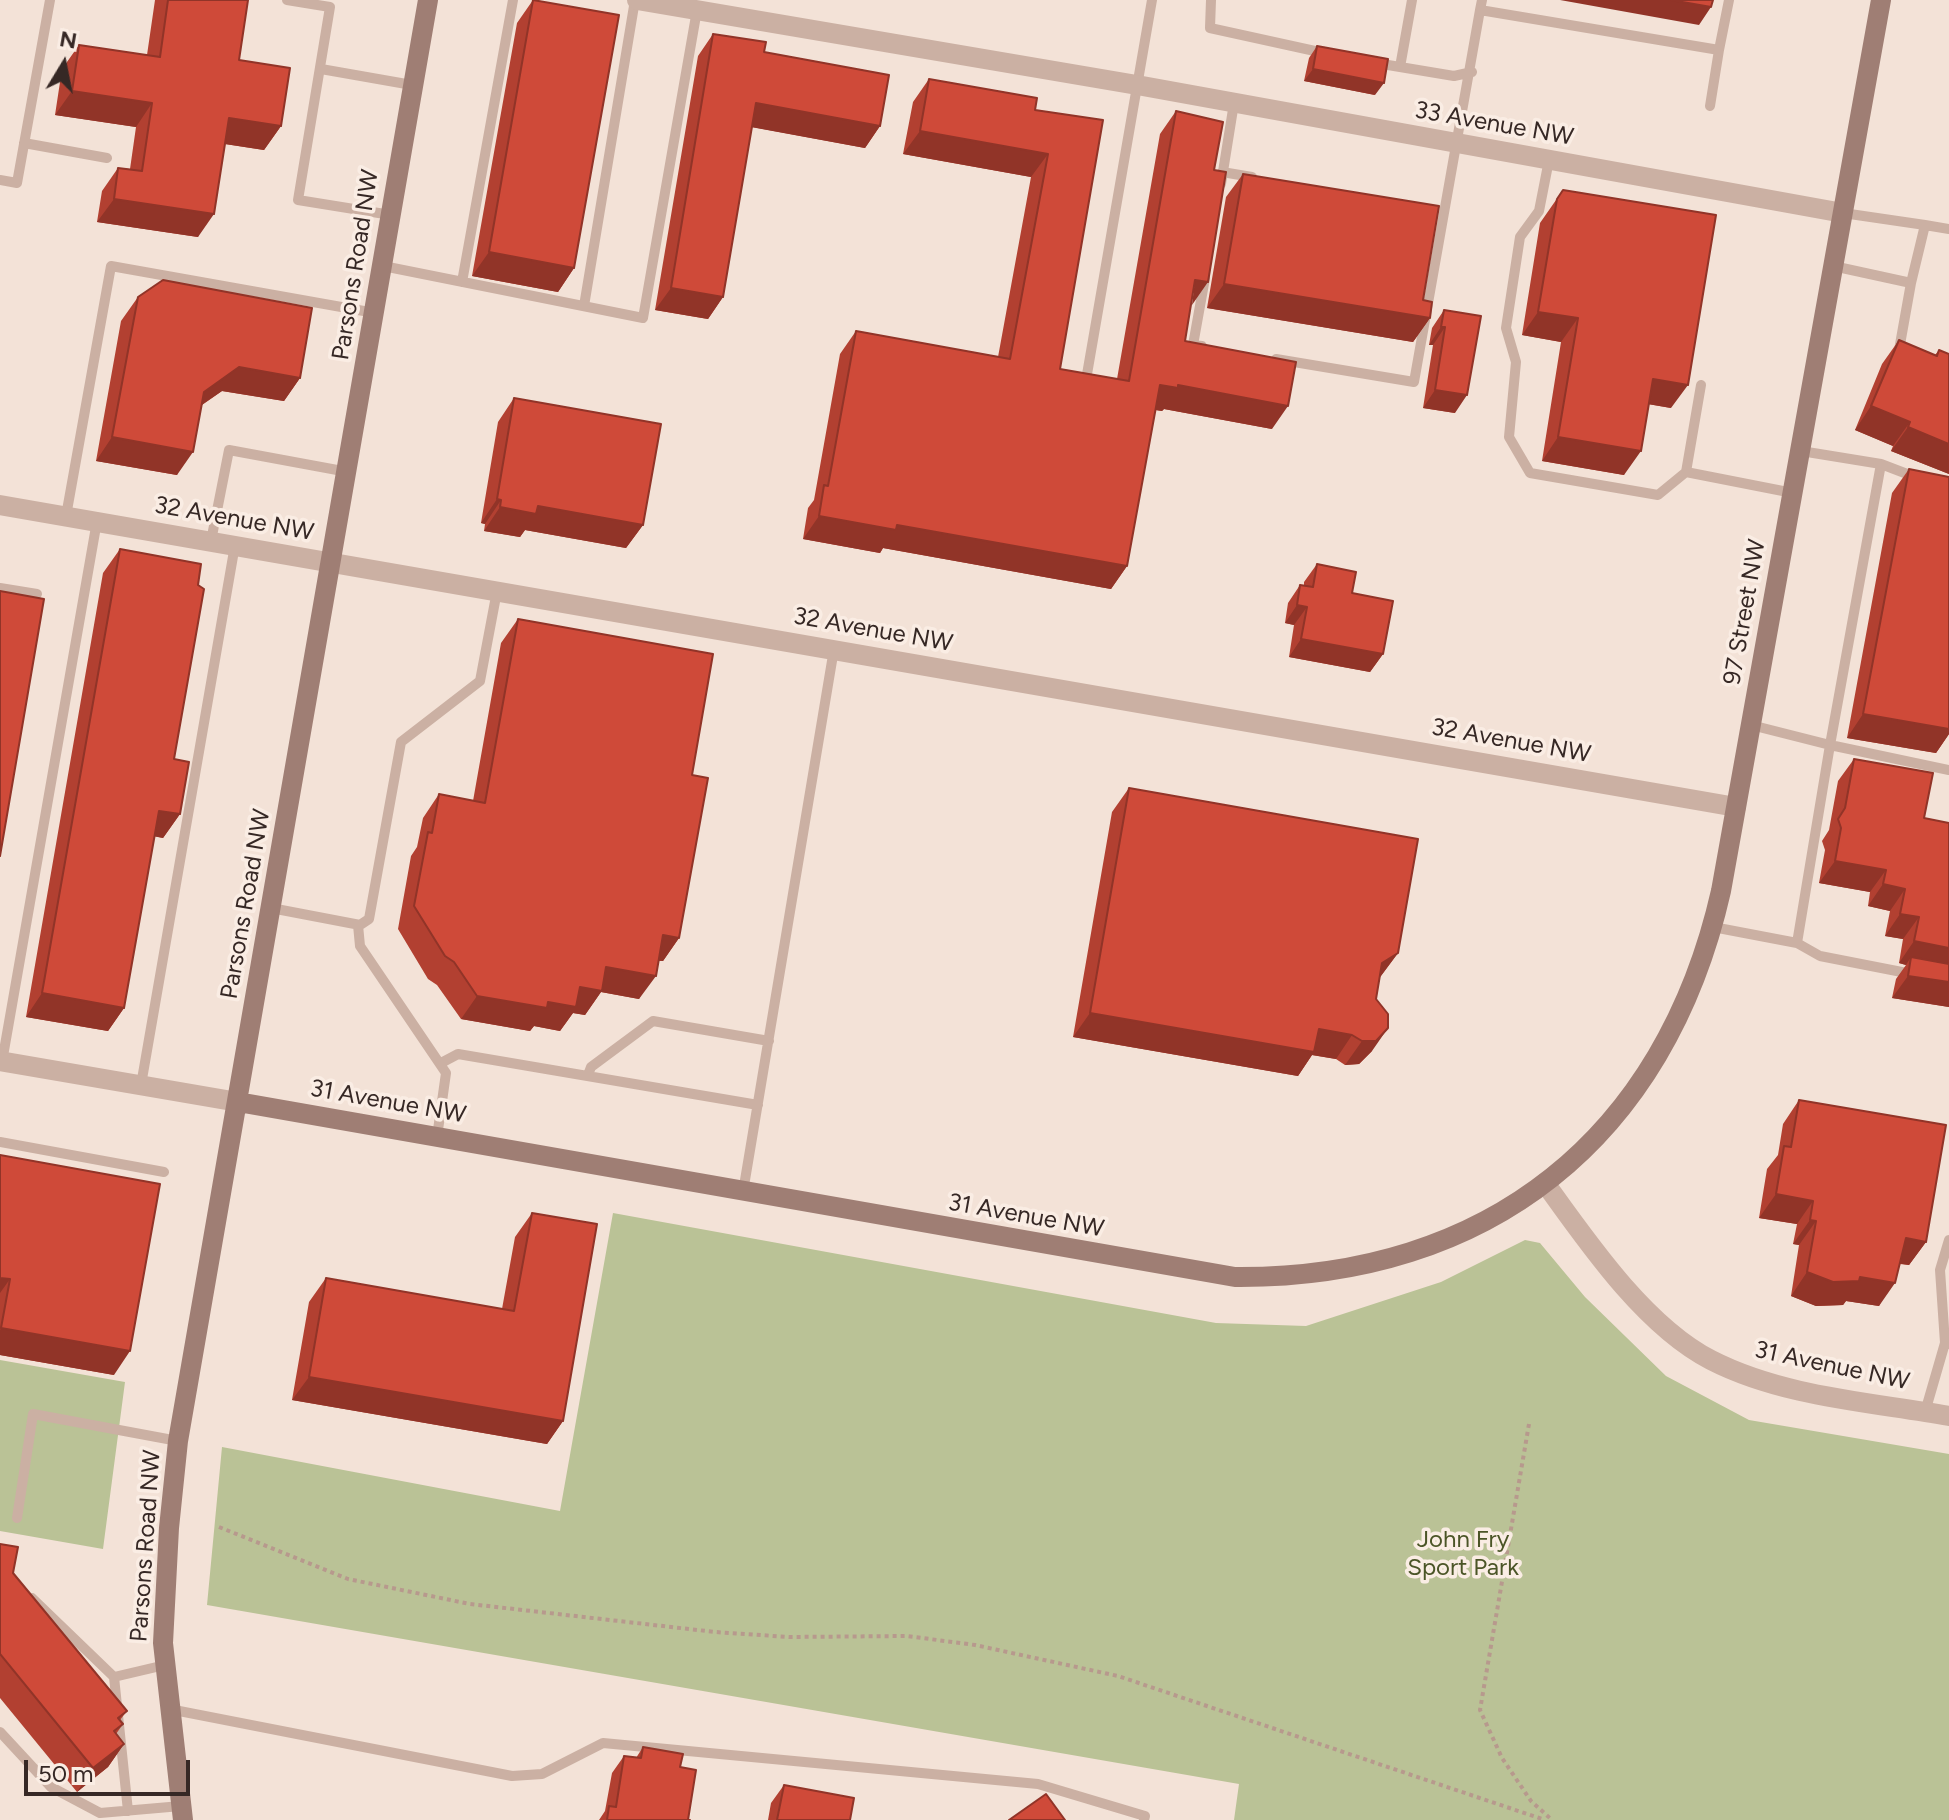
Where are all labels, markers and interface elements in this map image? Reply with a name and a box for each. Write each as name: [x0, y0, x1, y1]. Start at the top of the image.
north arrow: [24, 24, 104, 104]
text: N: [58, 25, 79, 55]
street label: 33 Avenue NW: [1412, 96, 1576, 152]
street label: Parsons Road NW: [327, 168, 385, 362]
street label: 32 Avenue NW: [152, 491, 316, 547]
street label: 97 Street NW: [1718, 537, 1772, 687]
street label: 32 Avenue NW: [791, 602, 955, 658]
street label: 32 Avenue NW: [1429, 713, 1593, 769]
street label: Parsons Road NW: [215, 807, 277, 1001]
street label: 31 Avenue NW: [308, 1074, 468, 1130]
street label: 31 Avenue NW: [946, 1188, 1106, 1244]
street label: 31 Avenue NW: [1752, 1336, 1912, 1396]
street label: Parsons Road NW: [125, 1449, 167, 1643]
park label: John Fry Sport Park: [1407, 1526, 1519, 1582]
scale bar: [28, 1744, 194, 1794]
text: 50 m: [38, 1759, 94, 1788]

